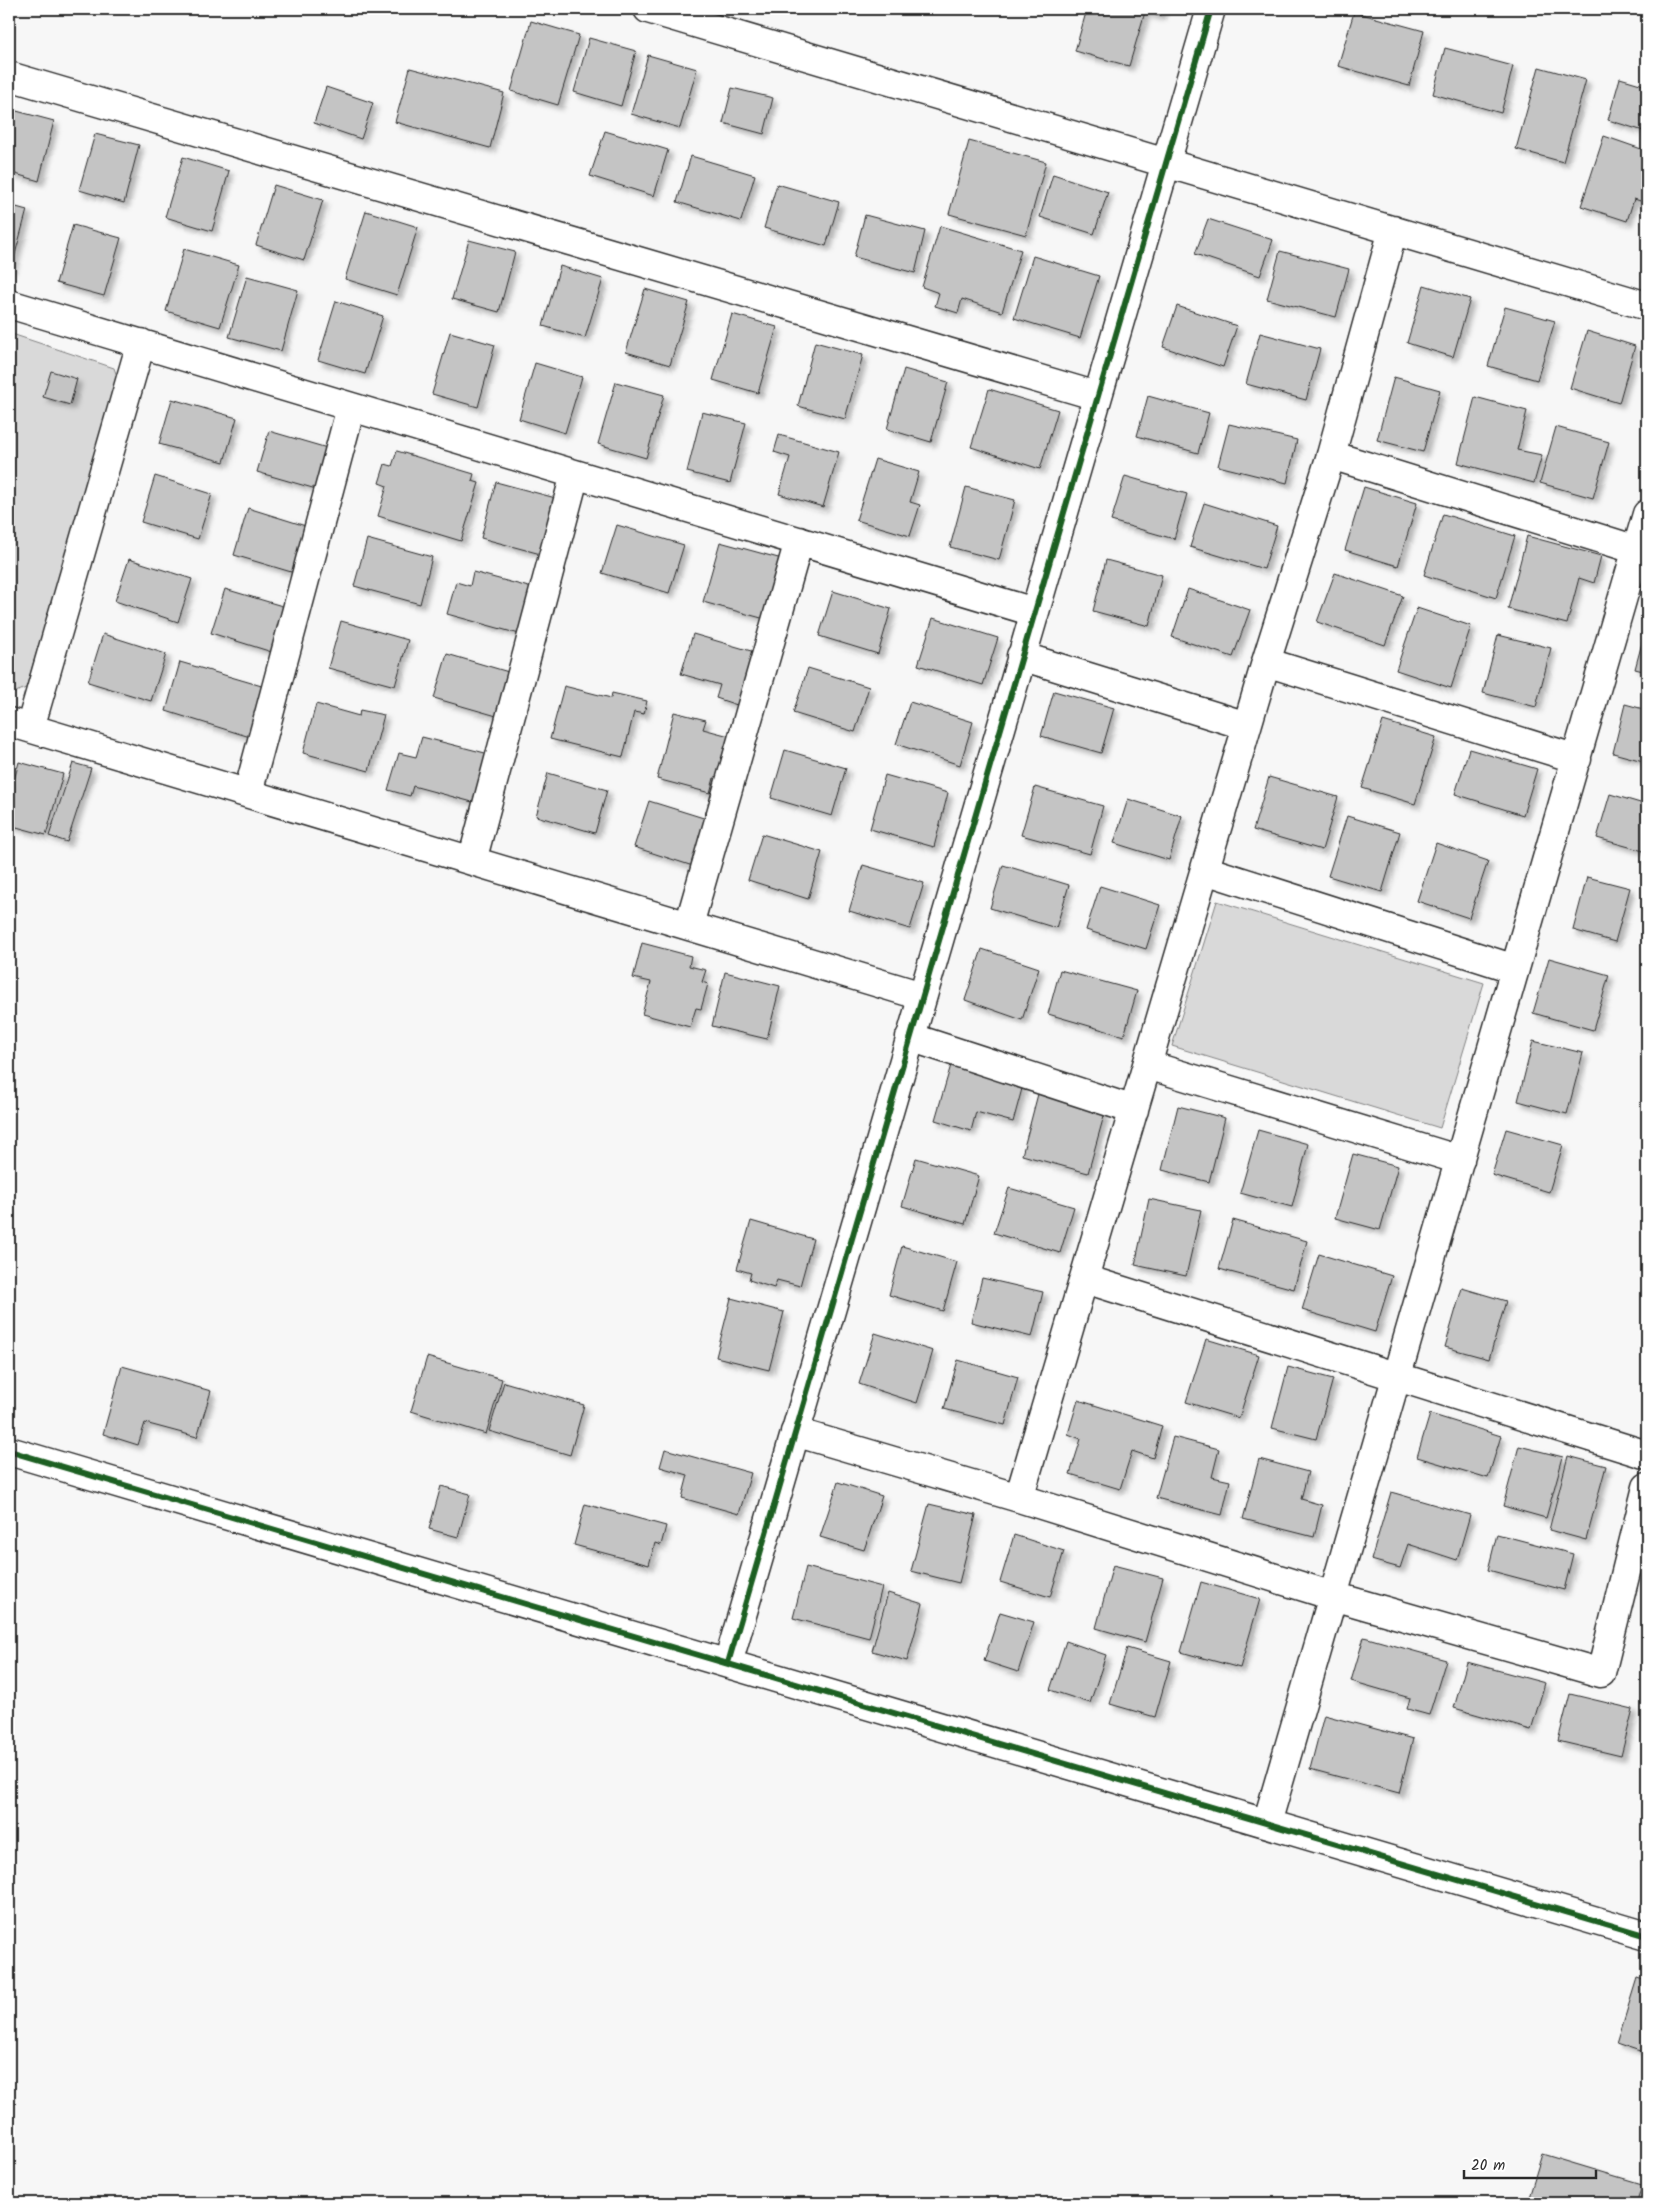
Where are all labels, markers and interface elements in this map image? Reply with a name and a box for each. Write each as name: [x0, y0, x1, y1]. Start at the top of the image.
scale bar: [1464, 2147, 1596, 2179]
text: 20 m: [1471, 2154, 1505, 2178]

